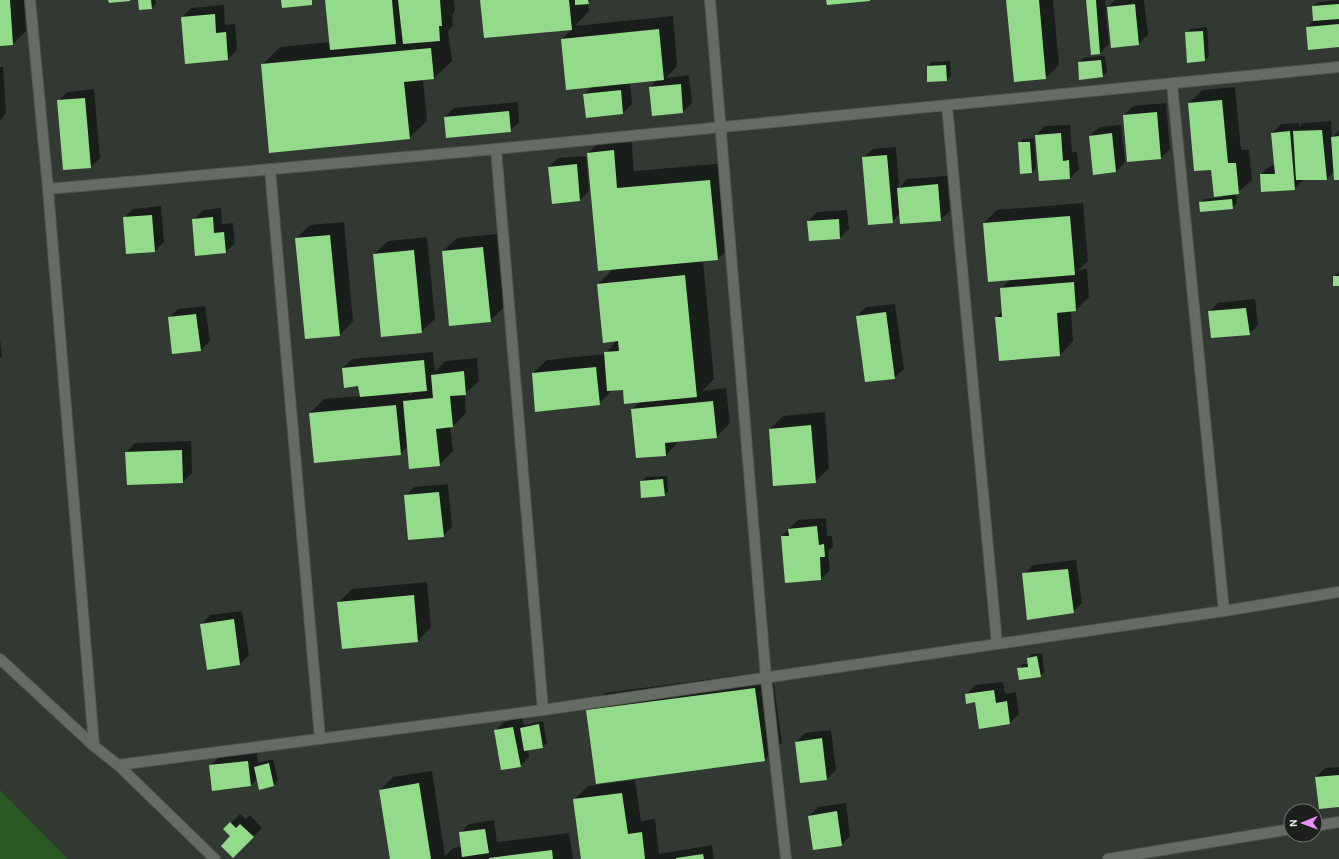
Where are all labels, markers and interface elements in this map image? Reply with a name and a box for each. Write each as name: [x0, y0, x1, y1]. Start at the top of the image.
north arrow: [1283, 803, 1323, 843]
text: N: [1287, 819, 1300, 827]

